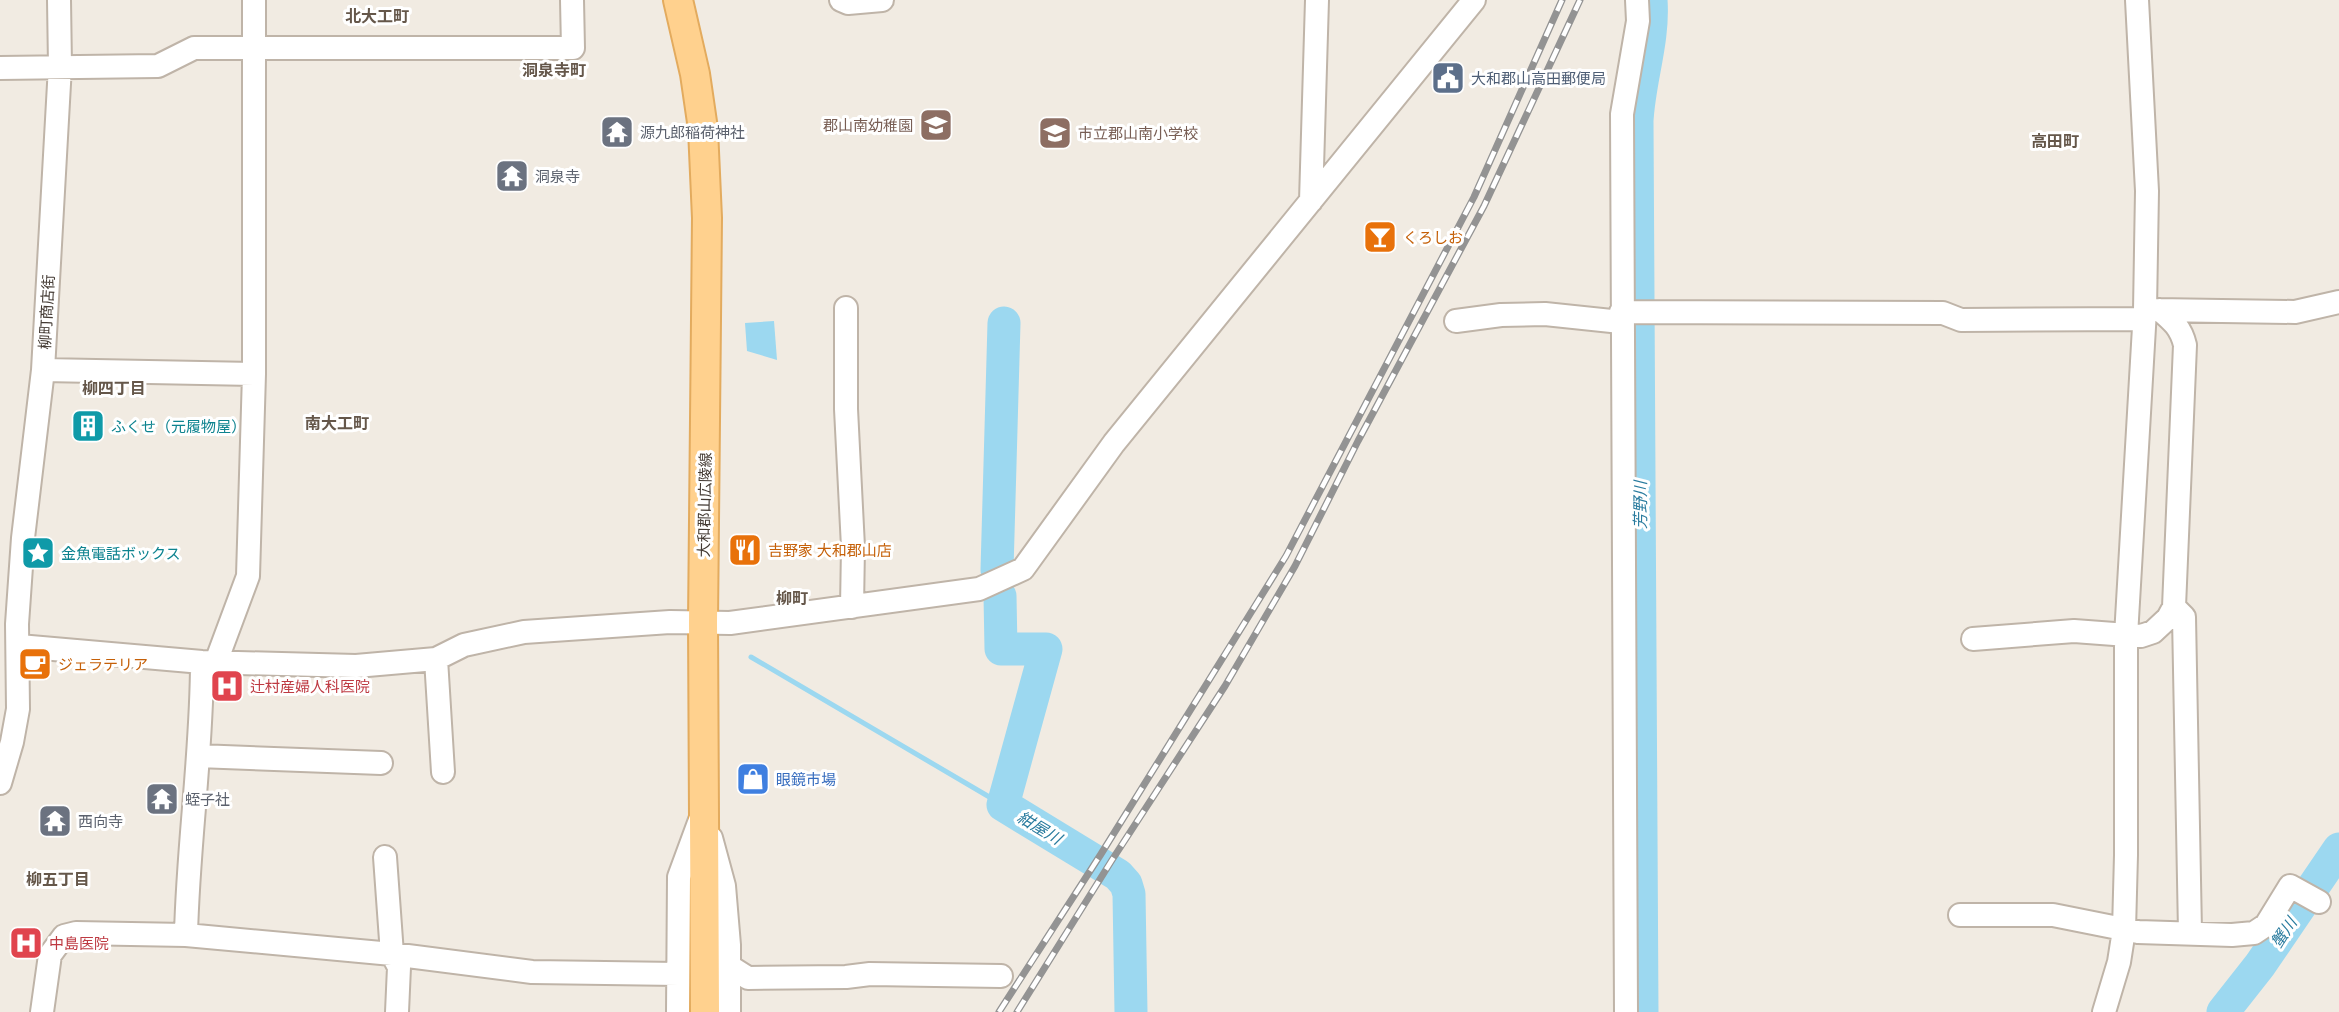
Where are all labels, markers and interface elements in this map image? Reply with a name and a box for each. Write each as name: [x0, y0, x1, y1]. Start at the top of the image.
district label: 北大工町: [345, 6, 409, 25]
district label: 洞泉寺町: [522, 60, 586, 79]
public building icon: 大和郡山高田郵便局: [1430, 60, 1466, 96]
place label: 大和郡山高田郵便局: [1471, 69, 1606, 87]
school or university icon: 郡山南幼稚園: [918, 107, 954, 143]
temple icon: 源九郎稲荷神社: [599, 114, 635, 150]
school or university icon: 市立郡山南小学校: [1037, 115, 1073, 151]
place label: 郡山南幼稚園: [823, 116, 913, 134]
place label: 源九郎稲荷神社: [640, 123, 745, 141]
place label: 市立郡山南小学校: [1078, 124, 1198, 142]
district label: 高田町: [2031, 131, 2079, 150]
temple icon: 洞泉寺: [494, 158, 530, 194]
place label: 洞泉寺: [535, 167, 580, 185]
bar icon: くろしお: [1362, 219, 1398, 255]
place label: くろしお: [1403, 228, 1463, 246]
street label: 柳町商店街: [35, 274, 57, 350]
district label: 柳四丁目: [82, 378, 146, 397]
building icon: ふくせ（元履物屋）: [70, 408, 106, 444]
district label: 南大工町: [305, 413, 369, 432]
place label: ふくせ（元履物屋）: [111, 417, 246, 435]
street label: 大和郡山広陵線: [694, 452, 714, 558]
water label: 芳野川: [1630, 479, 1649, 529]
restaurant icon: 吉野家 大和郡山店: [727, 532, 763, 568]
place icon: 金魚電話ボックス: [20, 535, 56, 571]
place label: 吉野家 大和郡山店: [768, 541, 892, 559]
place label: 金魚電話ボックス: [61, 544, 181, 562]
district label: 柳町: [776, 588, 808, 607]
cafe icon: ジェラテリア: [17, 646, 53, 682]
place label: ジェラテリア: [58, 655, 148, 673]
hospital icon: 辻村産婦人科医院: [209, 668, 245, 704]
place label: 辻村産婦人科医院: [250, 677, 370, 695]
shop icon: 眼鏡市場: [735, 761, 771, 797]
place label: 眼鏡市場: [776, 770, 836, 788]
temple icon: 蛭子社: [144, 781, 180, 817]
place label: 蛭子社: [185, 790, 230, 808]
temple icon: 西向寺: [37, 803, 73, 839]
water label: 紺屋川: [1015, 806, 1067, 849]
place label: 西向寺: [78, 812, 123, 830]
district label: 柳五丁目: [26, 869, 90, 888]
water label: 蟹川: [2266, 912, 2301, 951]
hospital icon: 中島医院: [8, 925, 44, 961]
place label: 中島医院: [49, 934, 109, 952]

